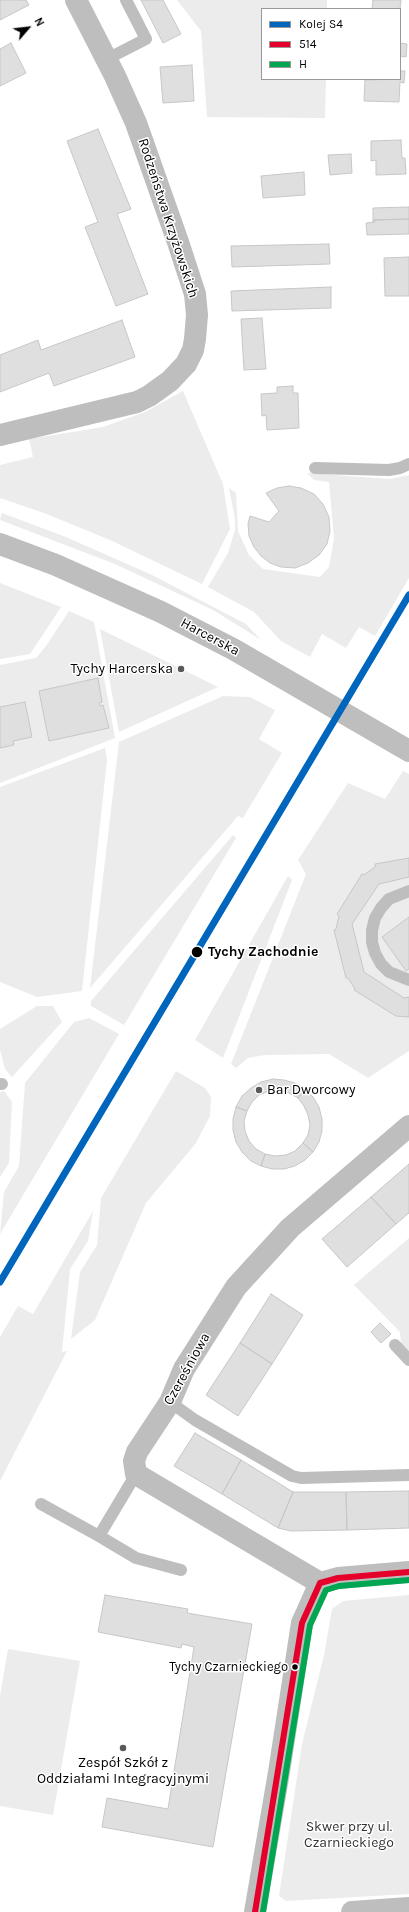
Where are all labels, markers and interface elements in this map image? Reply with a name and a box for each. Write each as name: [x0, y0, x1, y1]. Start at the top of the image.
north arrow: [8, 8, 48, 48]
legend: [261, 8, 401, 80]
text: N: [31, 16, 47, 29]
text: Kolej S4: [299, 17, 343, 31]
text: 514: [299, 37, 316, 51]
text: H: [299, 57, 307, 71]
street label: Rodzeństwa Krzyżowskich: [134, 136, 202, 300]
street label: Harcerska: [178, 614, 242, 660]
place label: Tychy Harcerska: [70, 661, 173, 677]
marker: Tychy Harcerska: [176, 664, 186, 674]
place label: Tychy Zachodnie: [208, 944, 318, 960]
marker: Tychy Zachodnie: [190, 945, 204, 959]
place label: Bar Dworcowy: [267, 1082, 355, 1098]
marker: Bar Dworcowy: [254, 1085, 264, 1095]
street label: Czereśniowa: [160, 1330, 214, 1408]
place label: Tychy Czarnieckiego: [169, 1659, 288, 1675]
marker: Tychy Czarnieckiego: [290, 1662, 300, 1672]
marker: Zespół Szkół z Oddziałami Integracyjnymi: [118, 1743, 128, 1753]
place label: Zespół Szkół z Oddziałami Integracyjnymi: [37, 1755, 209, 1788]
park label: Skwer przy ul. Czarnieckiego: [304, 1819, 394, 1852]

